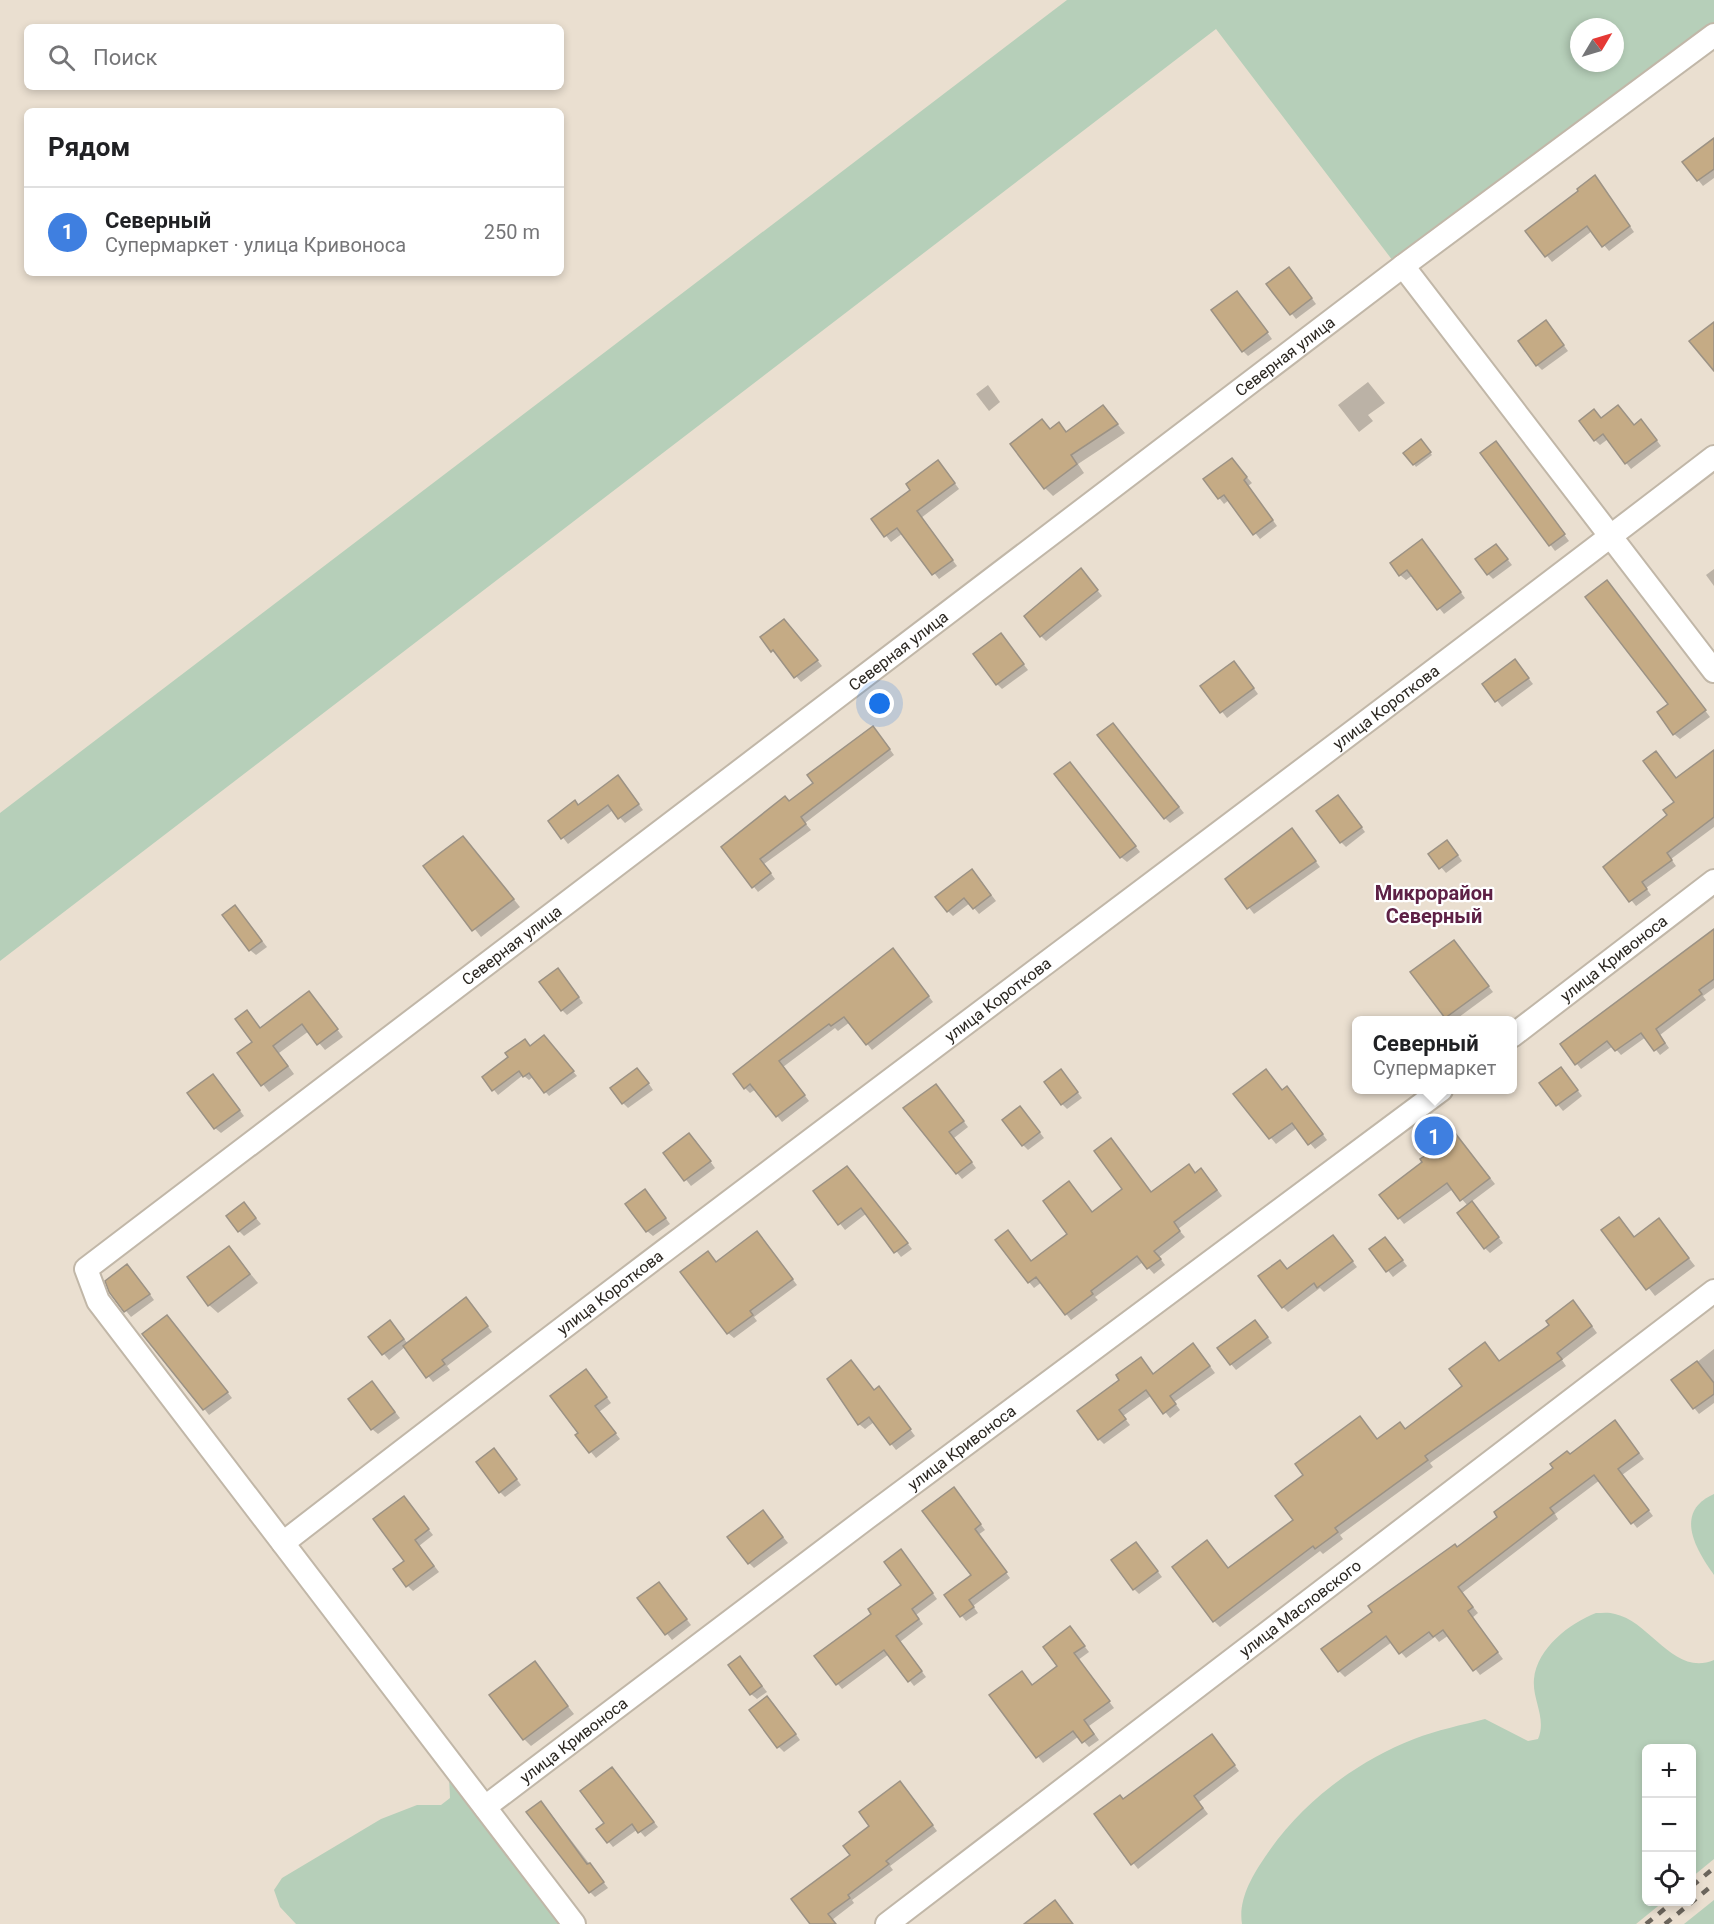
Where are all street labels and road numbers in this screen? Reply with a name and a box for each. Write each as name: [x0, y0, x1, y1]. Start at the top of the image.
street label: Северная улица: [1231, 312, 1338, 400]
street label: Северная улица: [845, 607, 952, 694]
street label: улица Короткова: [1329, 661, 1443, 753]
street label: Северная улица: [458, 901, 565, 989]
street label: улица Кривоноса: [1556, 911, 1671, 1005]
street label: улица Короткова: [941, 953, 1055, 1045]
street label: улица Короткова: [553, 1246, 667, 1339]
street label: улица Кривоноса: [904, 1401, 1019, 1494]
street label: улица Масловского: [1235, 1555, 1365, 1661]
street label: улица Кривоноса: [516, 1693, 631, 1787]

